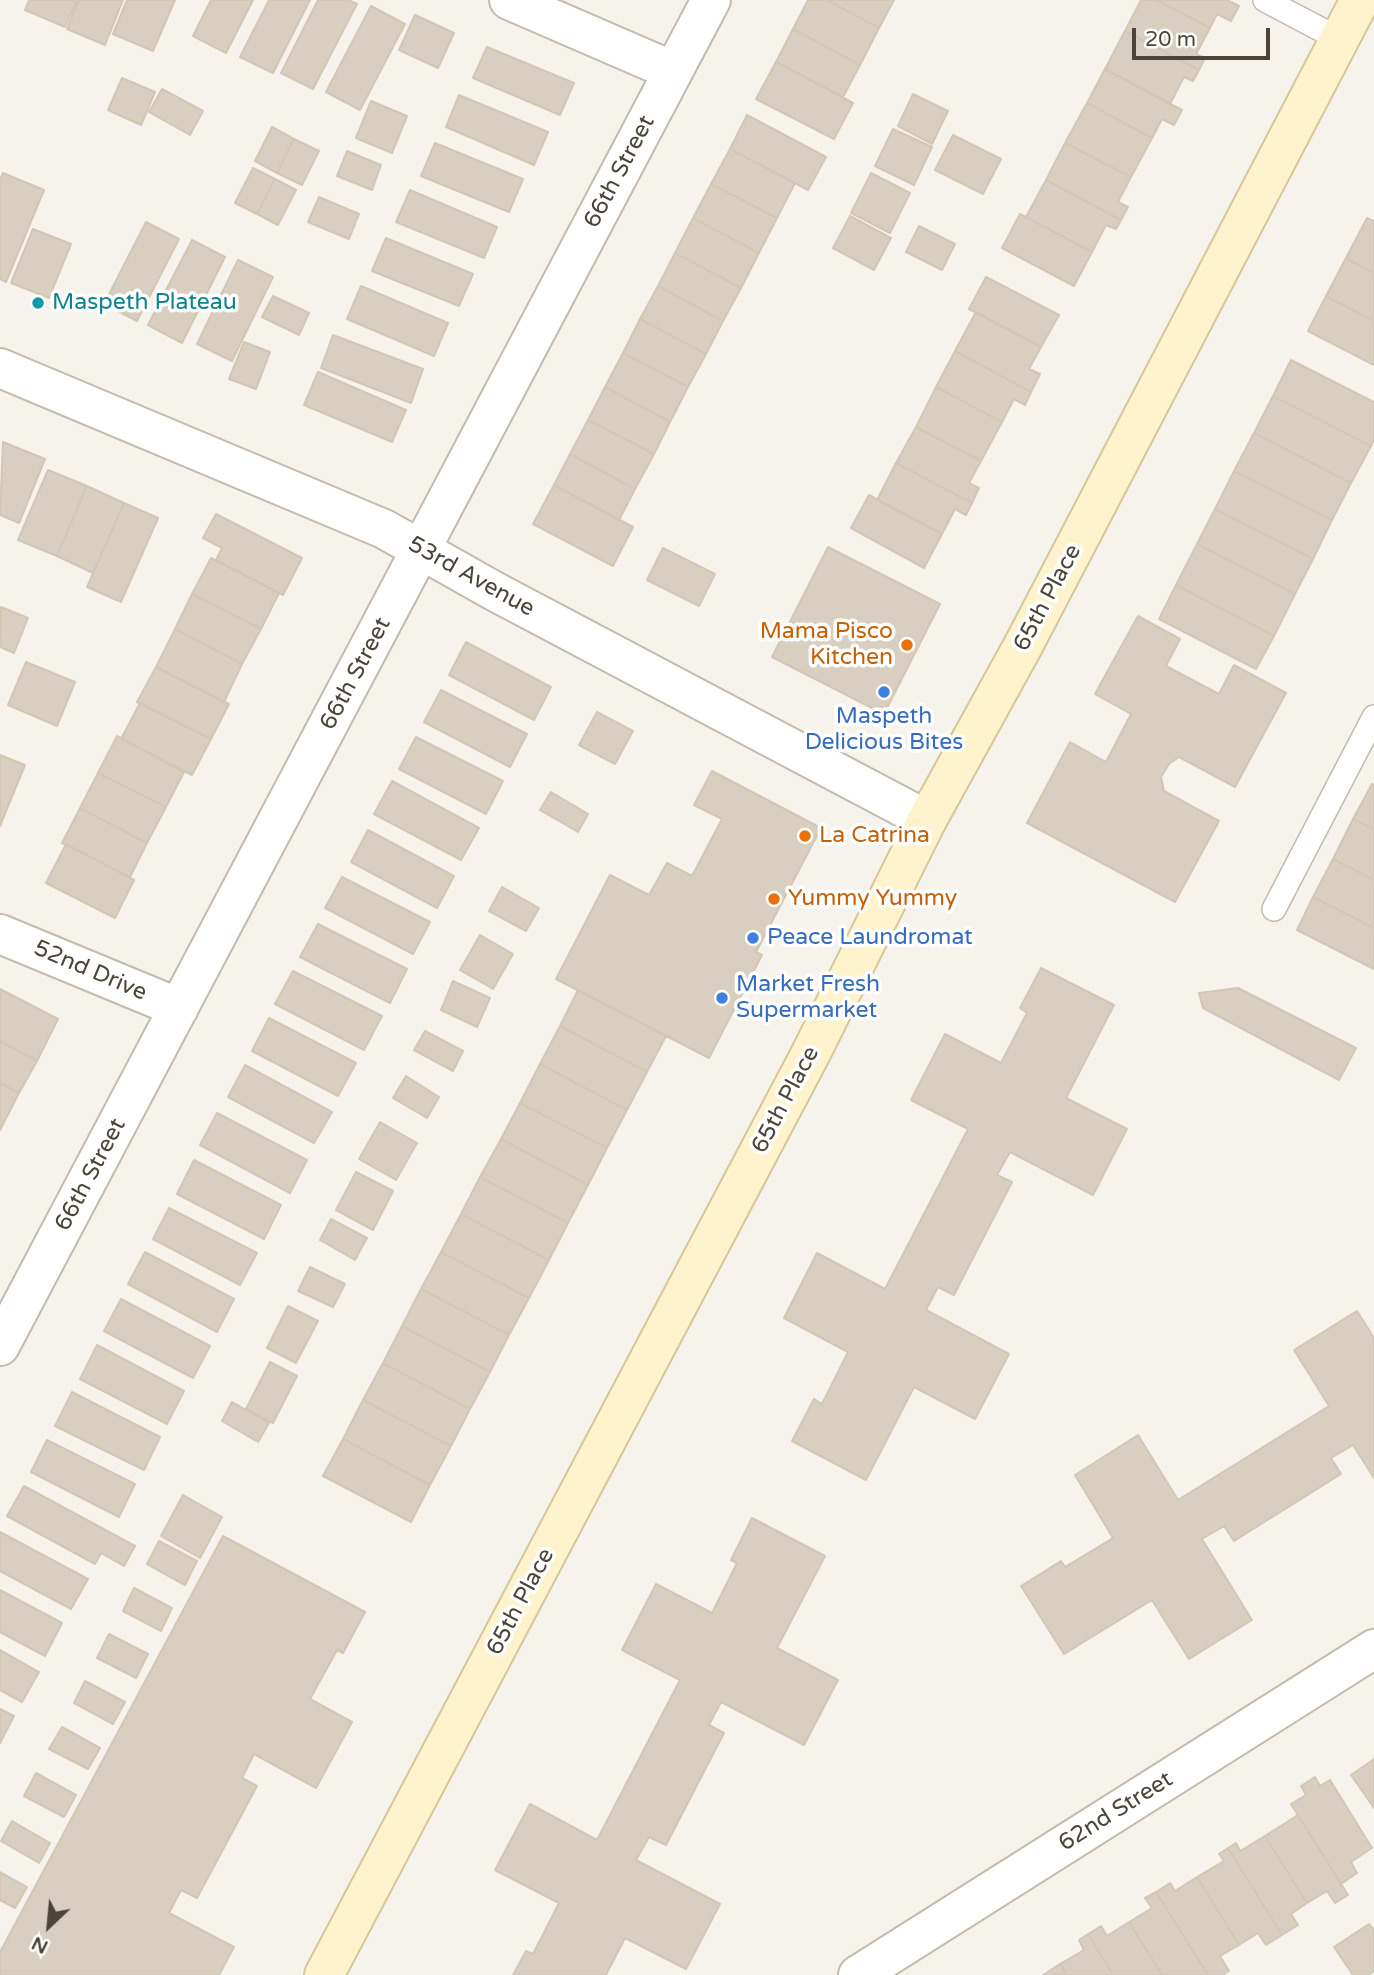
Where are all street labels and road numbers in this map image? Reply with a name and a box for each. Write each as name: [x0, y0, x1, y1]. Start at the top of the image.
street label: 66th Street: [579, 111, 661, 233]
street label: 53rd Avenue: [403, 531, 539, 623]
street label: 65th Place: [1008, 540, 1088, 656]
street label: 66th Street: [315, 613, 397, 735]
street label: 52nd Drive: [29, 935, 151, 1007]
street label: 65th Place: [746, 1042, 826, 1158]
street label: 66th Street: [50, 1114, 132, 1236]
street label: 65th Place: [481, 1544, 561, 1660]
street label: 62nd Street: [1054, 1766, 1178, 1858]

